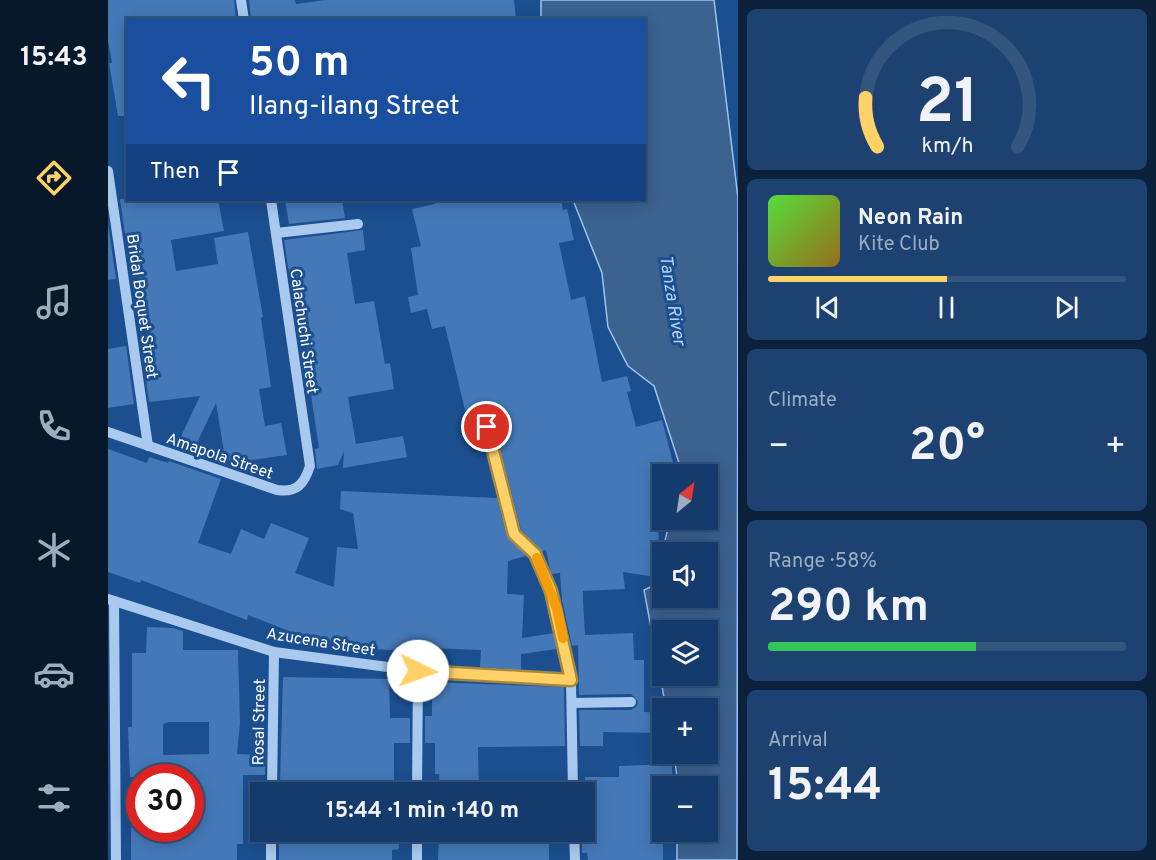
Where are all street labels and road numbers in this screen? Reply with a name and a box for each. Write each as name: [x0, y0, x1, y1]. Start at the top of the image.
street label: Bridal Boquet Street: [121, 233, 161, 380]
street label: Calachuchi Street: [284, 267, 322, 395]
street label: Amapola Street: [163, 429, 275, 485]
street label: Azucena Street: [265, 624, 377, 661]
street label: Rosal Street: [249, 678, 271, 766]

